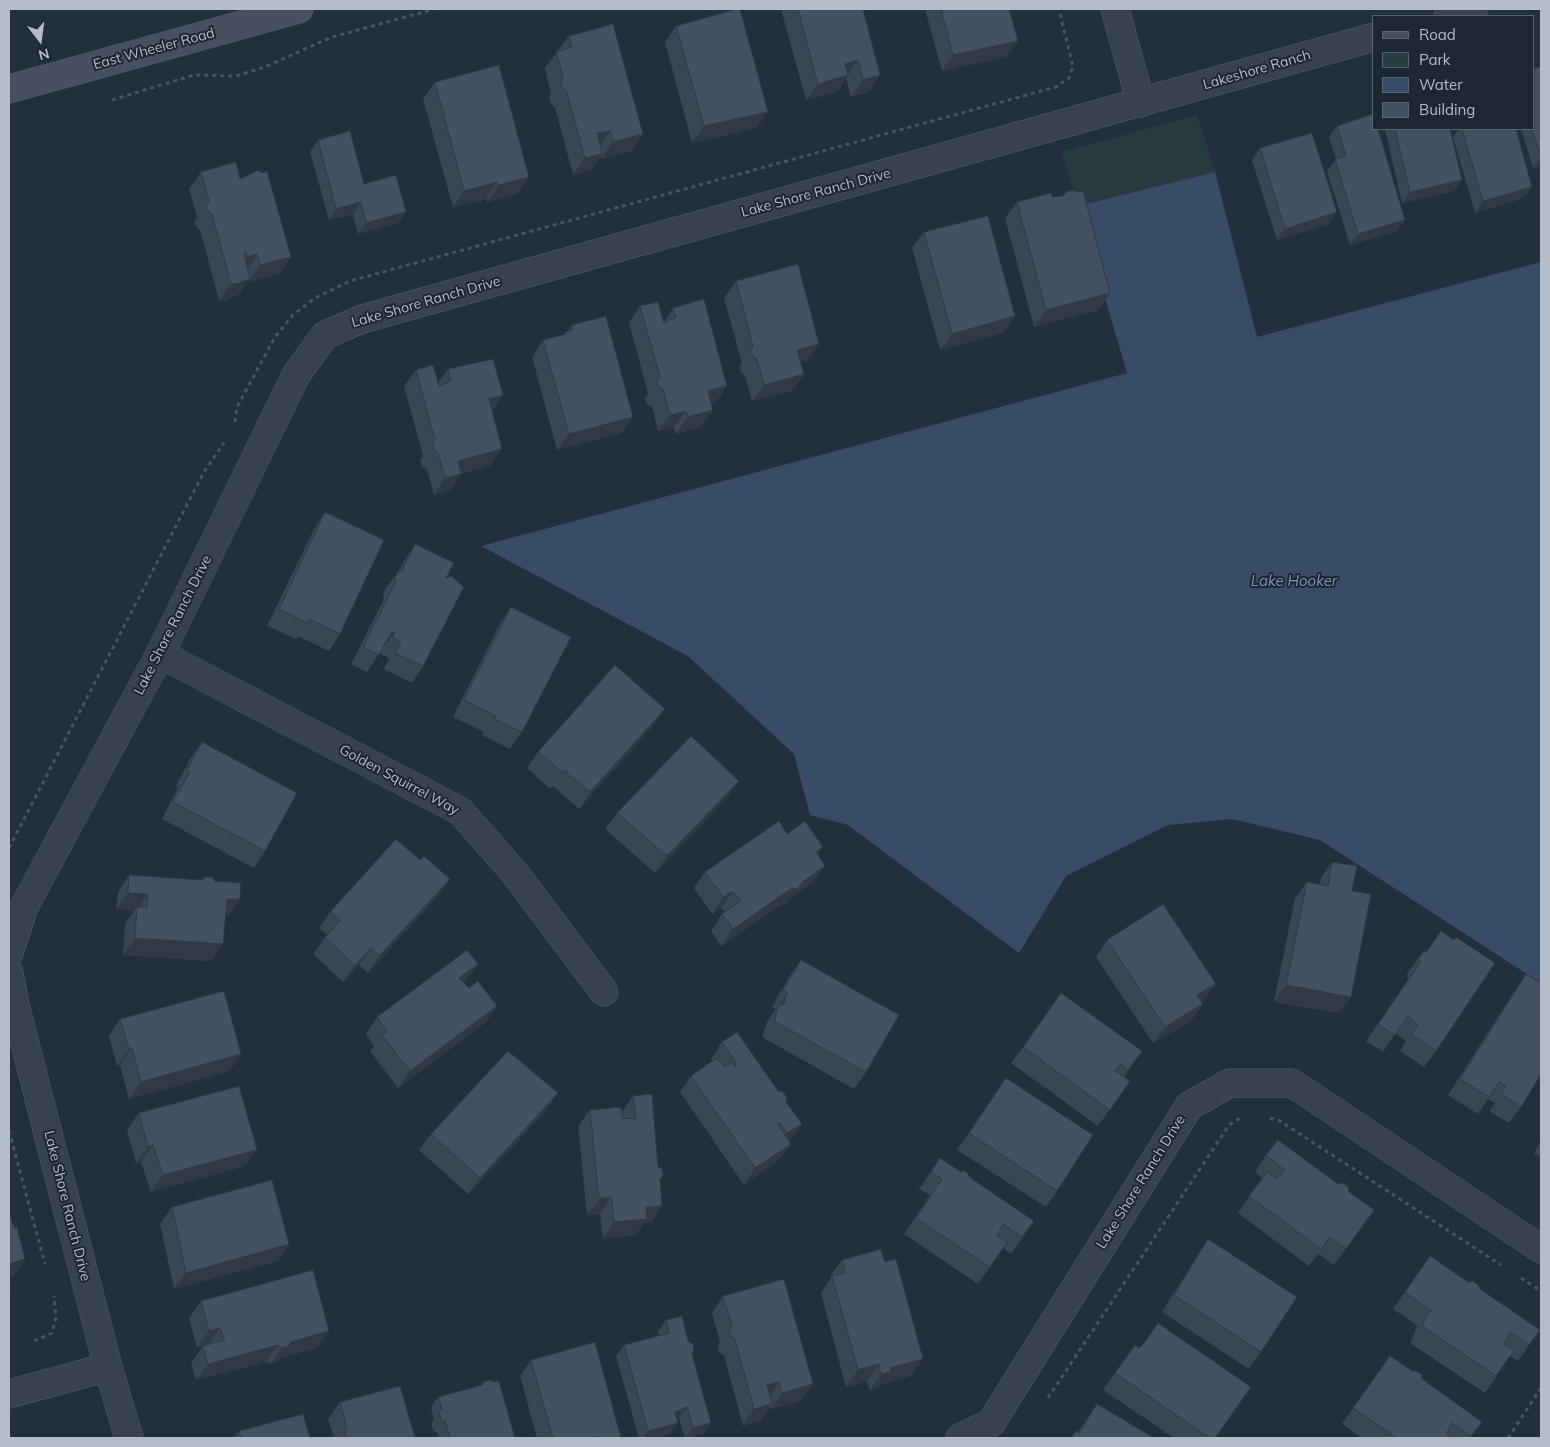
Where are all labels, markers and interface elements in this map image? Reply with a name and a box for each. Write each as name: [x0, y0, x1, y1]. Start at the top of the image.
north arrow: [15, 15, 65, 65]
legend: [1372, 15, 1535, 130]
street label: East Wheeler Road: [91, 25, 217, 73]
text: Road: [1419, 25, 1456, 44]
text: N: [36, 44, 51, 65]
street label: Lakeshore Ranch: [1201, 47, 1313, 93]
text: Park: [1419, 50, 1451, 69]
text: Water: [1419, 75, 1463, 94]
text: Building: [1419, 100, 1475, 119]
street label: Lake Shore Ranch Drive: [739, 165, 893, 221]
street label: Lake Shore Ranch Drive: [349, 273, 503, 331]
street label: Lake Shore Ranch Drive: [130, 552, 216, 698]
water label: Lake Hooker: [1251, 572, 1337, 590]
street label: Golden Squirrel Way: [336, 741, 462, 819]
street label: Lake Shore Ranch Drive: [1093, 1112, 1189, 1252]
street label: Lake Shore Ranch Drive: [40, 1129, 94, 1283]

